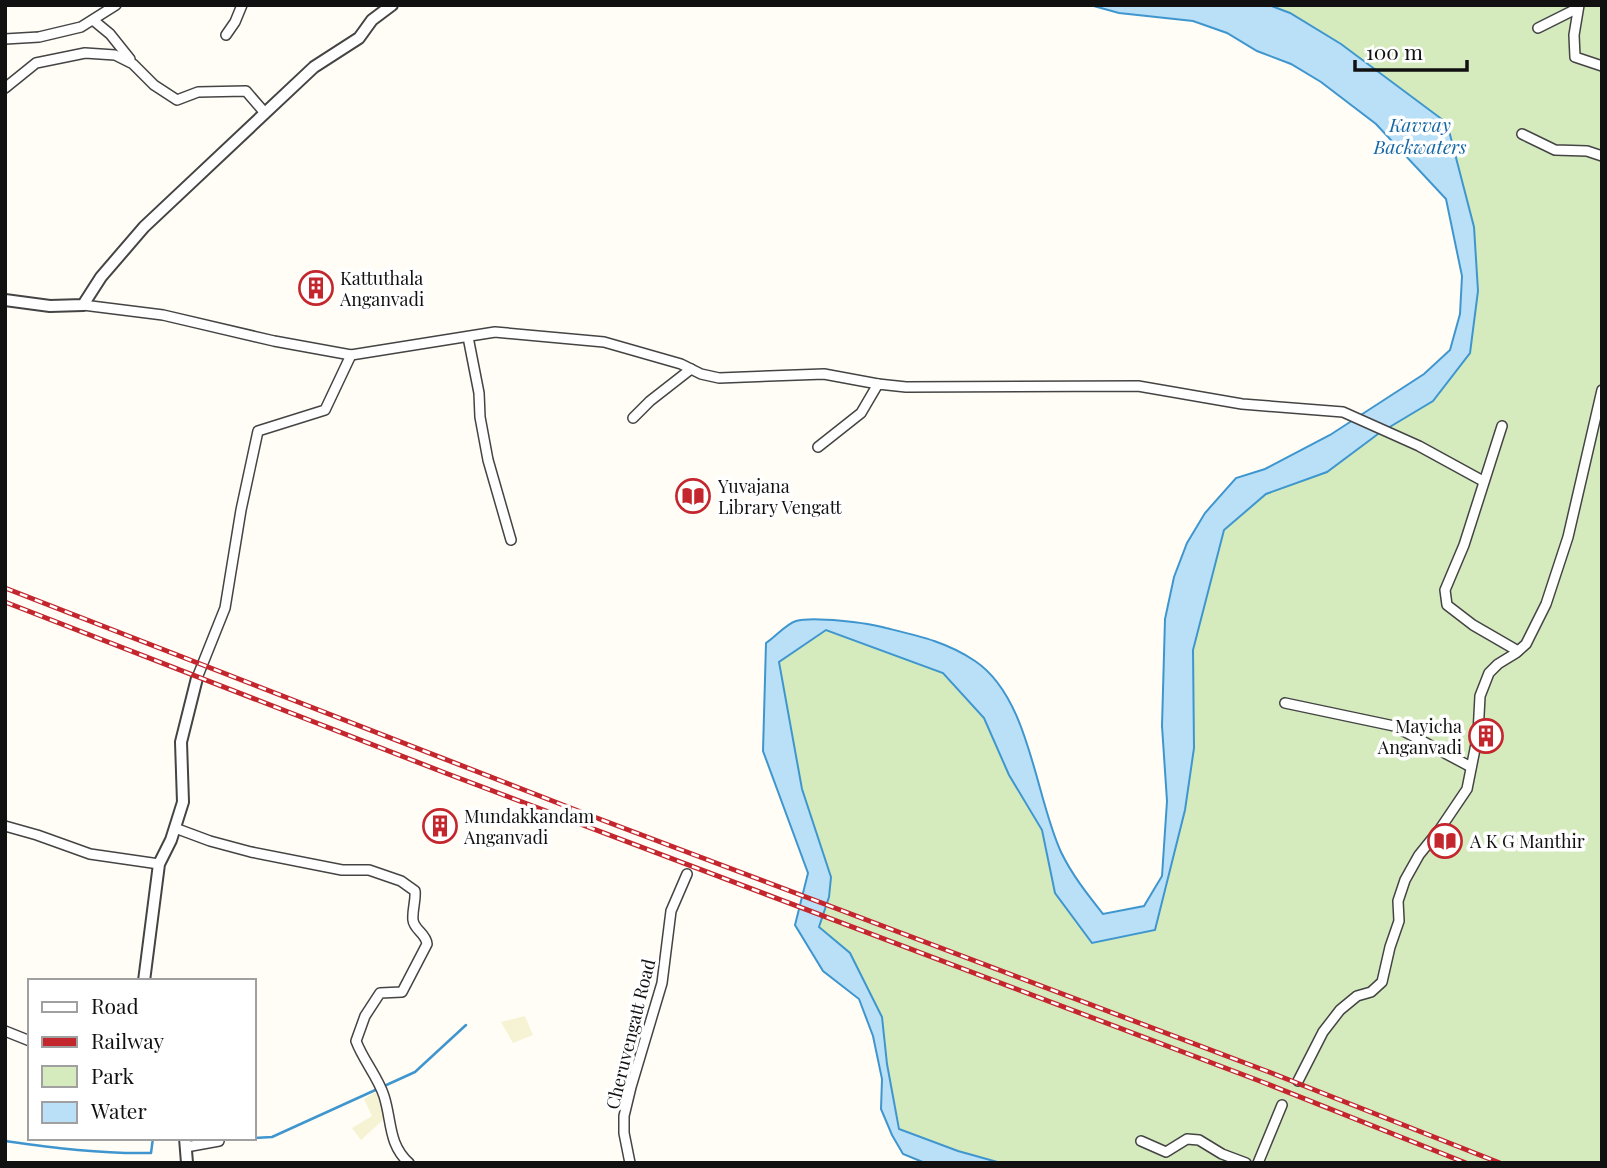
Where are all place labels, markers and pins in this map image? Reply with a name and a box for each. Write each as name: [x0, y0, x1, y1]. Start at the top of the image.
place label: Kattuthala Anganvadi: [339, 266, 424, 311]
building icon: Kattuthala Anganvadi: [297, 269, 335, 307]
place label: Yuvajana Library Vengatt: [717, 474, 842, 519]
library icon: Yuvajana Library Vengatt: [674, 477, 712, 515]
place label: Mayicha Anganvadi: [1377, 714, 1462, 759]
building icon: Mayicha Anganvadi: [1467, 717, 1505, 755]
place label: Mundakkandam Anganvadi: [463, 804, 594, 849]
building icon: Mundakkandam Anganvadi: [421, 807, 459, 845]
library icon: A K G Manthir: [1426, 822, 1464, 860]
place label: A K G Manthir: [1469, 829, 1585, 853]

